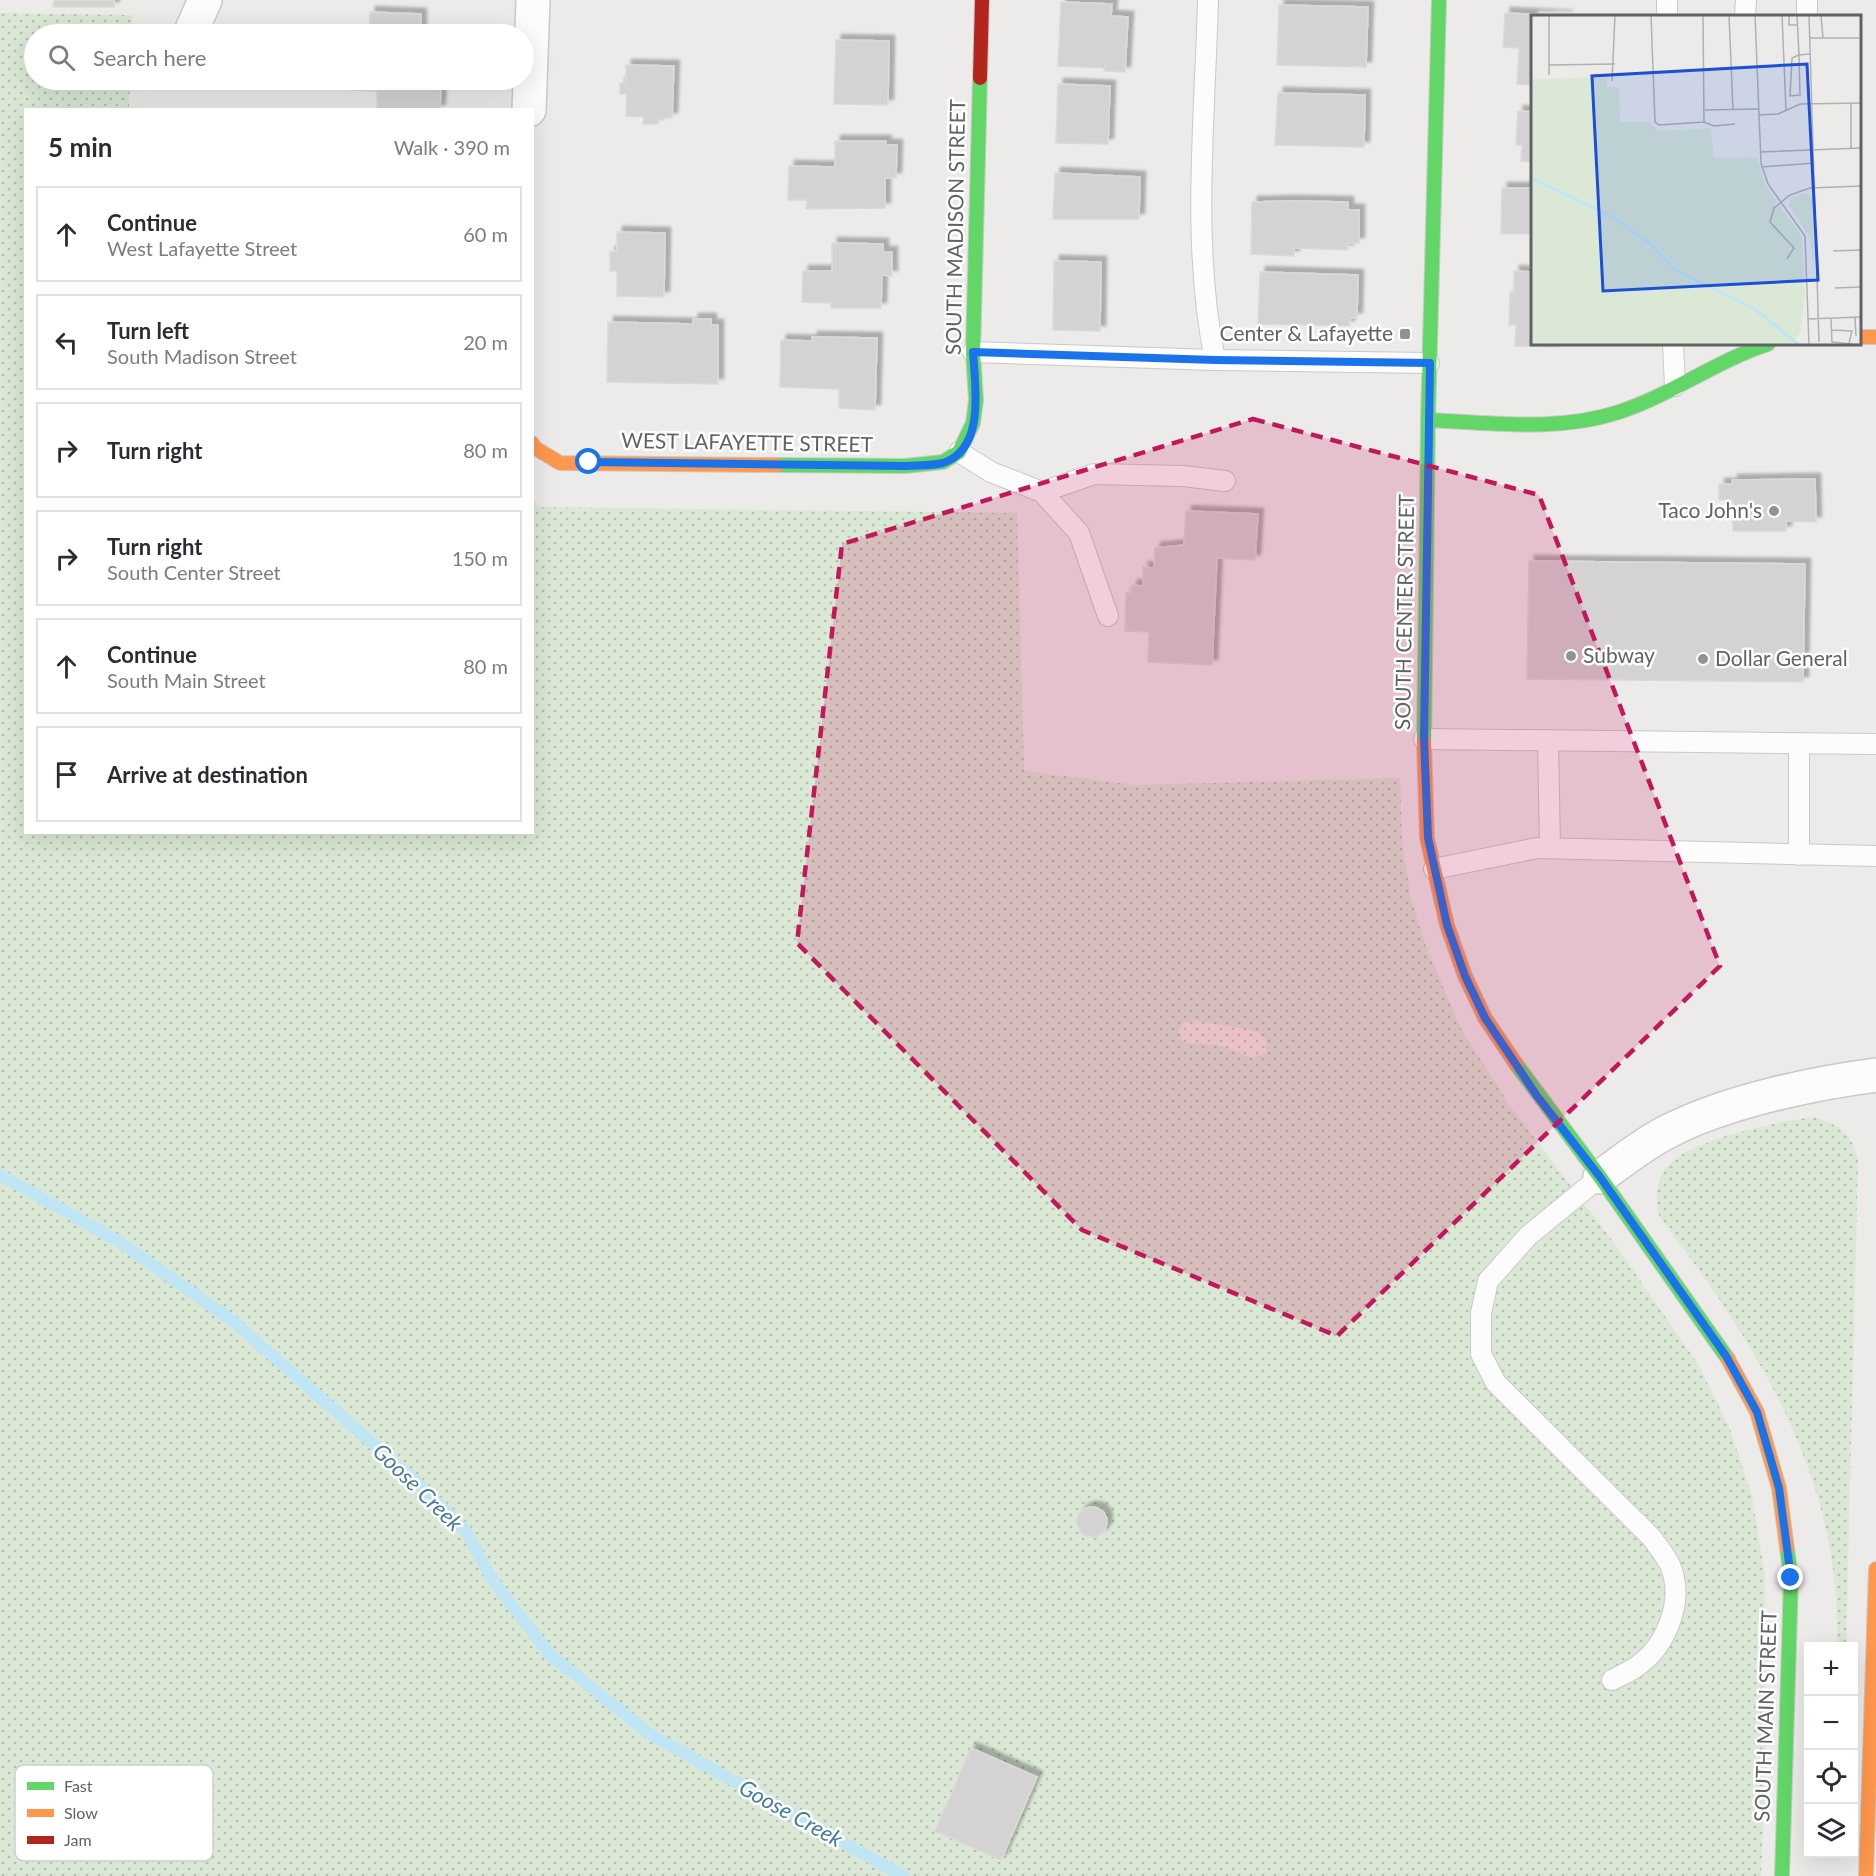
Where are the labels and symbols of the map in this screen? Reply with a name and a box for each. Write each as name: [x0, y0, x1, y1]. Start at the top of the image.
inset map: [1531, 15, 1861, 345]
street label: SOUTH MADISON STREET: [940, 98, 969, 355]
place label: Center & Lafayette: [1220, 320, 1393, 345]
marker: Center & Lafayette: [1398, 327, 1412, 341]
street label: WEST LAFAYETTE STREET: [621, 427, 874, 456]
route start: [575, 448, 601, 474]
street label: SOUTH CENTER STREET: [1389, 493, 1418, 730]
place label: Taco John's: [1658, 497, 1762, 522]
marker: Taco John's: [1767, 504, 1781, 518]
place label: Subway: [1583, 642, 1655, 667]
place label: Dollar General: [1715, 645, 1848, 670]
marker: Subway: [1564, 649, 1578, 663]
marker: Dollar General: [1696, 652, 1710, 666]
water label: Goose Creek: [368, 1437, 469, 1536]
route end: [1777, 1564, 1803, 1590]
street label: SOUTH MAIN STREET: [1748, 1609, 1781, 1822]
legend: [15, 1765, 213, 1861]
water label: Goose Creek: [735, 1773, 848, 1852]
text: Fast: [64, 1776, 93, 1795]
text: Slow: [64, 1803, 98, 1822]
text: Jam: [64, 1830, 92, 1849]

